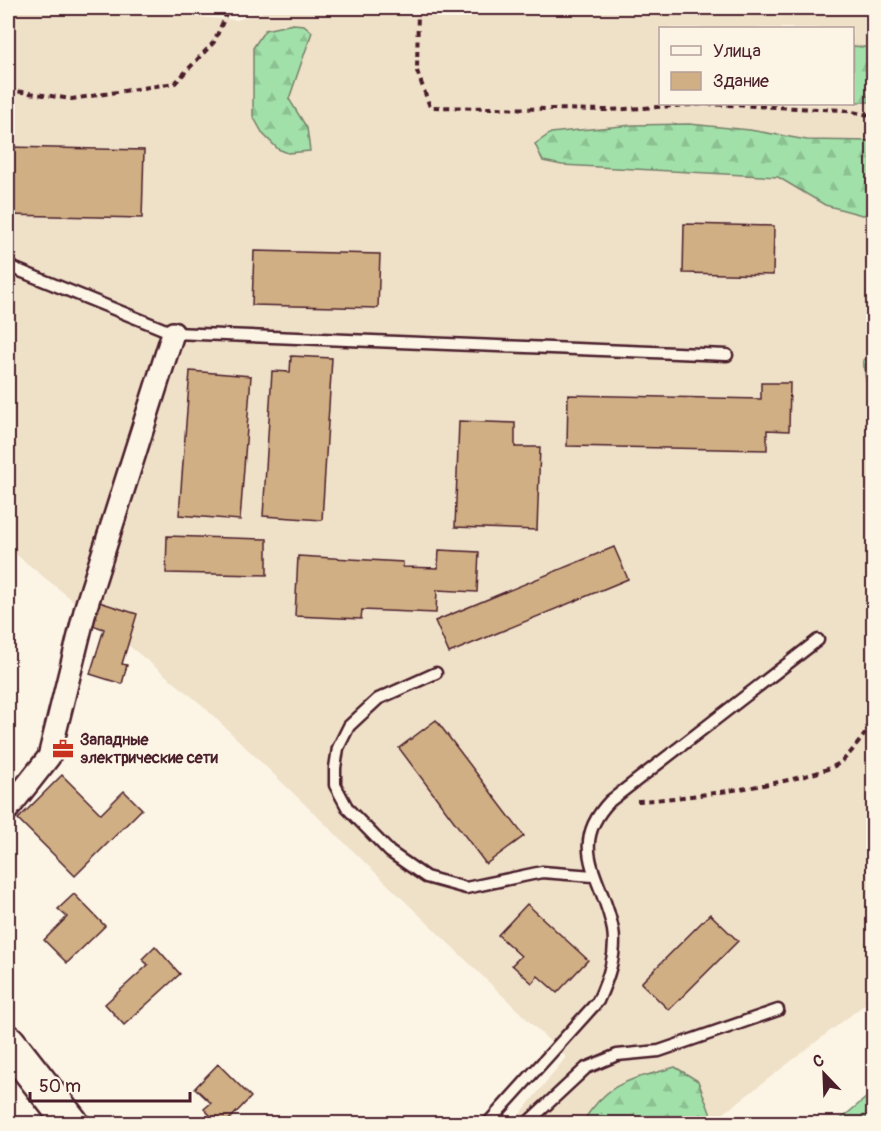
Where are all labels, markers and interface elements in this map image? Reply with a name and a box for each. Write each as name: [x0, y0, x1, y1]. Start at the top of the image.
legend: [659, 27, 854, 105]
text: Улица: [713, 40, 761, 63]
text: Здание: [713, 70, 769, 93]
place label: Западные электрические сети: [80, 730, 219, 768]
office icon: Западные электрические сети: [51, 737, 75, 761]
north arrow: [794, 1044, 854, 1104]
text: С: [810, 1050, 827, 1072]
scale bar: [30, 1065, 190, 1103]
text: 50 m: [39, 1075, 81, 1098]

